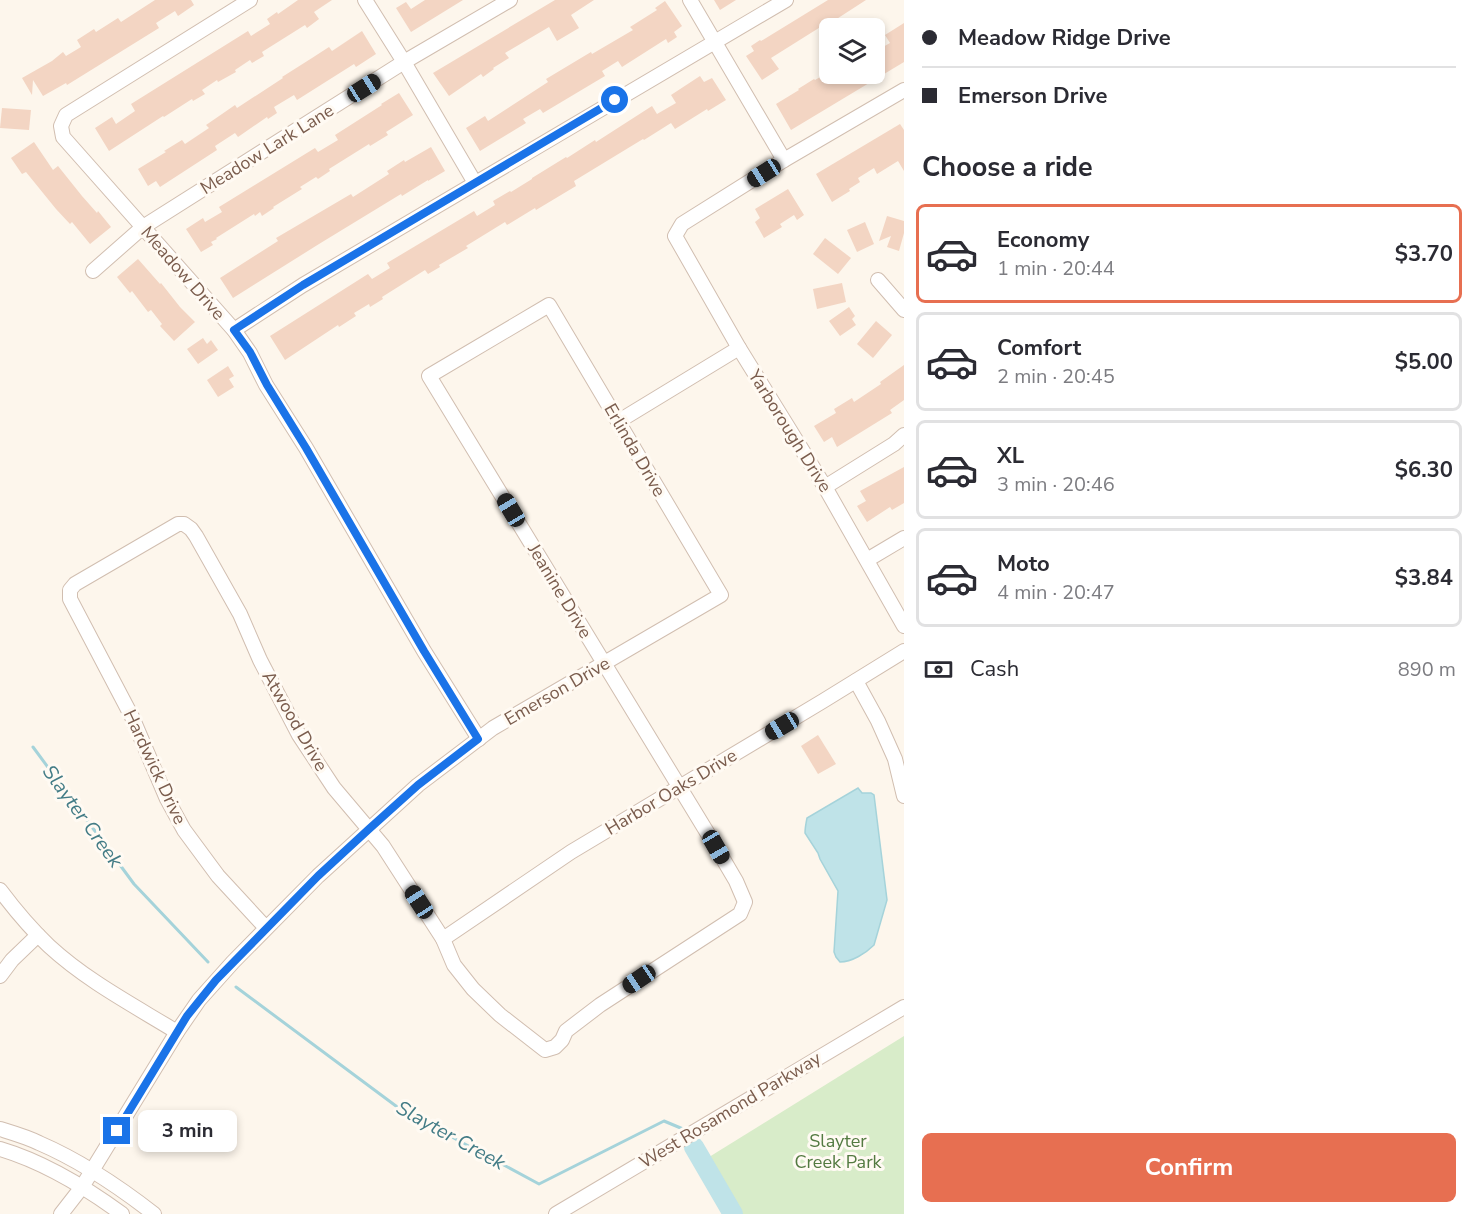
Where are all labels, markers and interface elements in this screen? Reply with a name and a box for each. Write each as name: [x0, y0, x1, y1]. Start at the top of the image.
map controls: [819, 18, 885, 84]
button: layers: [819, 18, 885, 84]
text: Meadow Ridge Drive: [958, 23, 1171, 53]
car: [344, 71, 384, 105]
text: Emerson Drive: [958, 81, 1107, 111]
route start: [601, 86, 628, 113]
street label: Meadow Lark Lane: [196, 98, 338, 200]
text: Choose a ride: [922, 149, 1093, 186]
car: [744, 156, 784, 190]
street label: Meadow Drive: [135, 221, 231, 325]
text: Economy: [997, 225, 1089, 255]
icon: car: [925, 227, 979, 281]
text: $3.70: [1395, 239, 1453, 269]
text: 1 min · 20:44: [997, 255, 1115, 282]
text: Comfort: [997, 333, 1081, 363]
icon: car: [925, 335, 979, 389]
text: $5.00: [1395, 347, 1453, 377]
text: 2 min · 20:45: [997, 363, 1115, 390]
street label: Yarborough Drive: [742, 364, 837, 497]
street label: Erlinda Drive: [599, 399, 671, 501]
text: XL: [997, 441, 1024, 471]
icon: car: [925, 443, 979, 497]
text: $6.30: [1395, 455, 1453, 485]
text: 3 min · 20:46: [997, 471, 1115, 498]
car: [494, 490, 528, 530]
street label: Jeanine Drive: [522, 538, 598, 643]
text: Moto: [997, 549, 1050, 579]
icon: car: [925, 551, 979, 605]
text: $3.84: [1395, 563, 1453, 593]
text: 4 min · 20:47: [997, 579, 1115, 606]
street label: Emerson Drive: [500, 651, 614, 731]
icon: cash: [922, 653, 955, 686]
text: Cash: [970, 654, 1019, 684]
text: 890 m: [1398, 656, 1456, 683]
street label: Atwood Drive: [257, 666, 333, 776]
street label: Hardwick Drive: [118, 706, 192, 828]
car: [762, 709, 802, 743]
street label: Harbor Oaks Drive: [601, 743, 741, 841]
water label: Slayter Creek: [36, 759, 130, 874]
car: [699, 827, 733, 867]
car: [402, 882, 436, 922]
car: [619, 961, 659, 997]
street label: West Rosamond Parkway: [635, 1046, 826, 1174]
water label: Slayter Creek: [391, 1094, 511, 1177]
callout: 3 min: [138, 1110, 237, 1152]
route end: [103, 1117, 130, 1144]
text: 3 min: [162, 1117, 213, 1144]
park label: Slayter Creek Park: [794, 1129, 883, 1174]
button: Confirm: [922, 1133, 1456, 1202]

